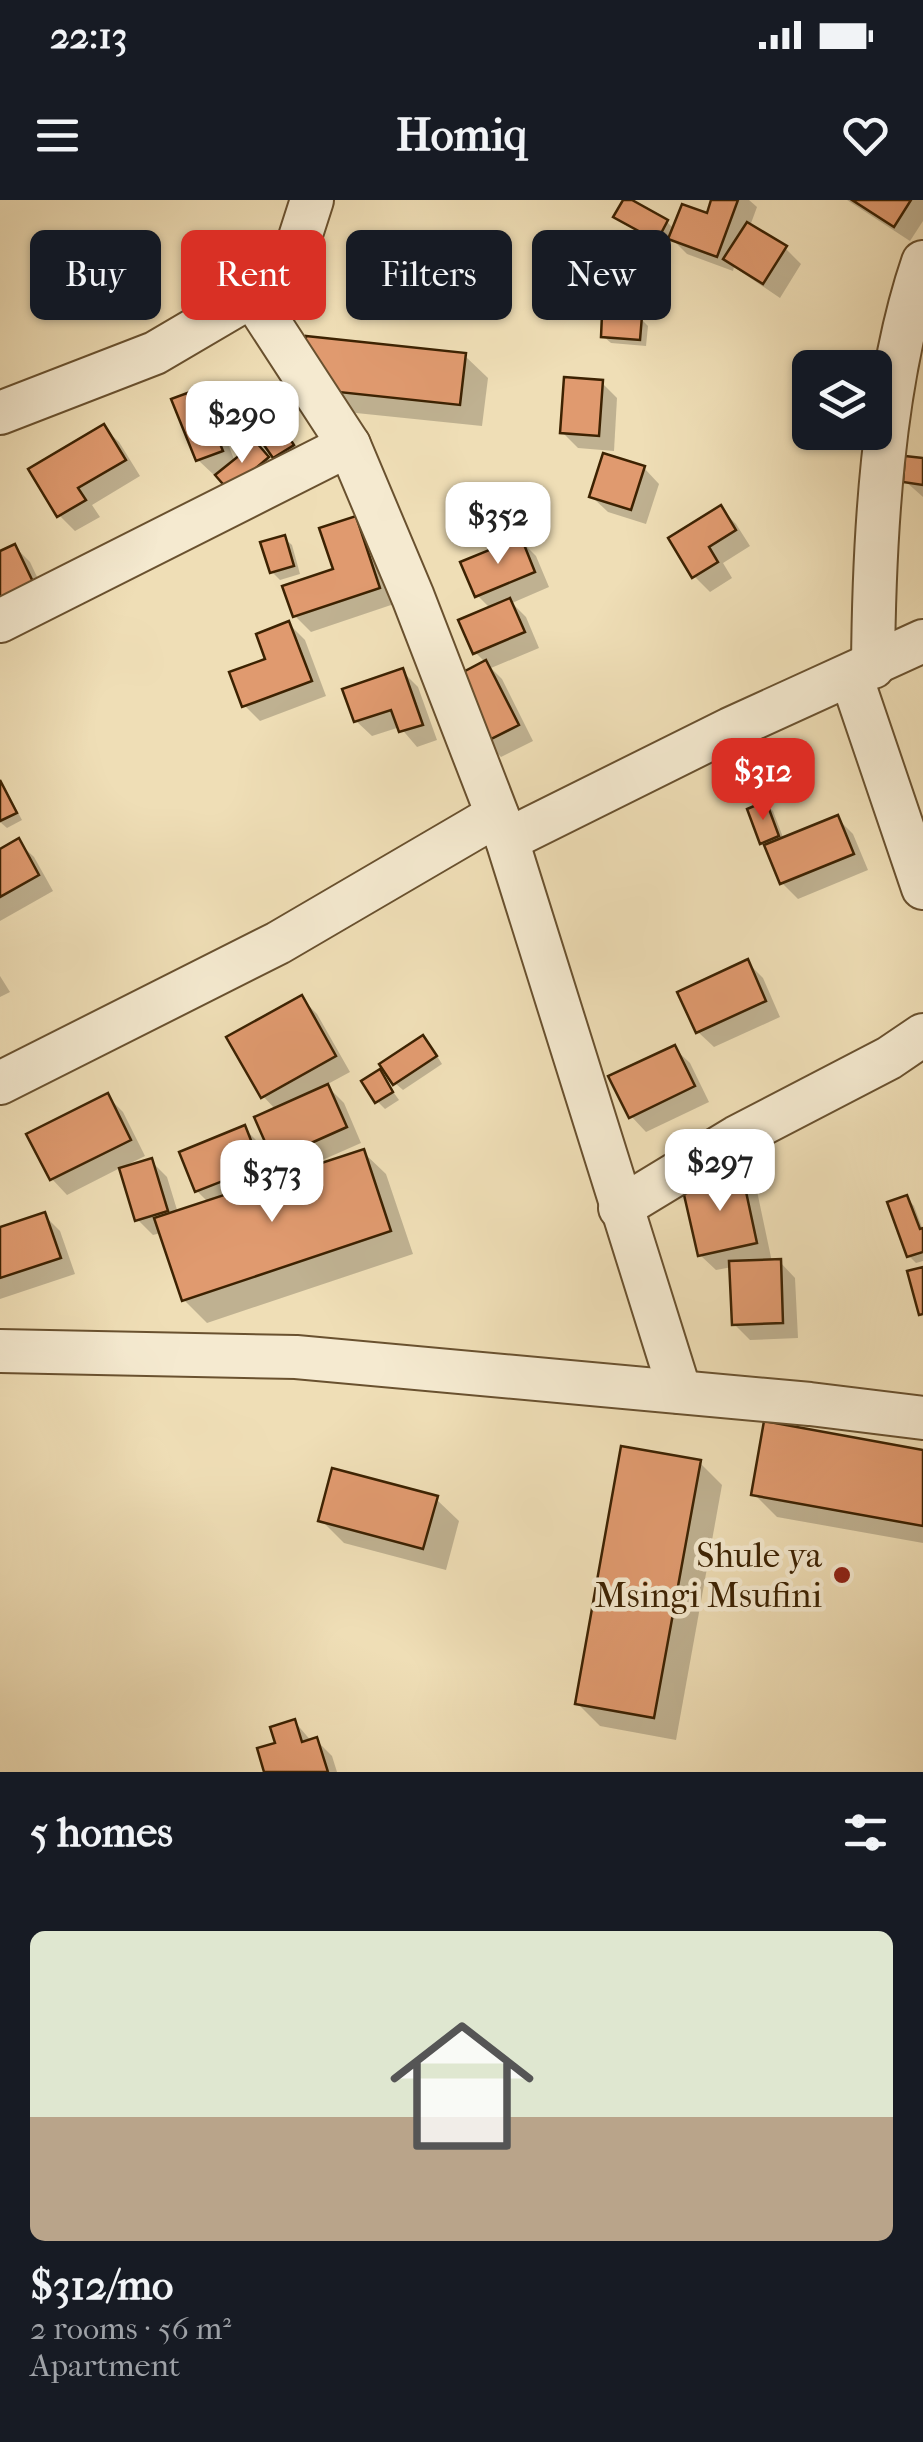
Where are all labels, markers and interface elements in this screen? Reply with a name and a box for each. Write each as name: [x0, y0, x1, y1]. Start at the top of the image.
text: 22:13: [50, 13, 127, 58]
icon: menu: [30, 108, 85, 163]
icon: heart: [838, 108, 893, 163]
text: Homiq: [396, 109, 527, 162]
chip: Buy: [30, 230, 161, 320]
chip: Rent: [181, 230, 326, 320]
chip: Filters: [346, 230, 512, 320]
chip: New: [532, 230, 671, 320]
map controls: [792, 350, 892, 450]
button: layers: [792, 350, 892, 450]
pin: $290: [183, 381, 301, 466]
text: $290: [208, 395, 276, 432]
pin: $352: [439, 482, 557, 567]
text: $352: [467, 496, 529, 533]
pin: $312: [704, 738, 822, 823]
text: $312: [734, 752, 792, 789]
pin: $297: [661, 1129, 779, 1214]
pin: $373: [213, 1140, 331, 1225]
text: $297: [687, 1143, 753, 1180]
text: $373: [242, 1154, 302, 1191]
place label: Shule ya Msingi Msufini: [595, 1535, 823, 1616]
marker: Shule ya Msingi Msufini: [831, 1564, 853, 1586]
icon: filters: [838, 1805, 893, 1860]
text: 5 homes: [30, 1808, 173, 1857]
icon: home: [372, 1996, 552, 2176]
text: $312/mo: [30, 2261, 173, 2310]
text: 2 rooms · 56 m²: [30, 2310, 231, 2347]
text: Apartment: [30, 2347, 180, 2384]

